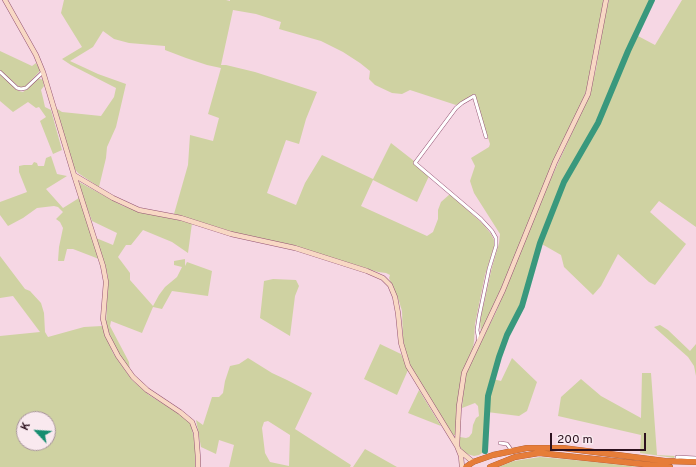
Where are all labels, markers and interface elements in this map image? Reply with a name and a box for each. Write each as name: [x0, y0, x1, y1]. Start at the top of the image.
north arrow: [16, 411, 56, 451]
text: K: [18, 420, 34, 433]
scale bar: [552, 425, 648, 451]
text: 200 m: [557, 432, 593, 448]

